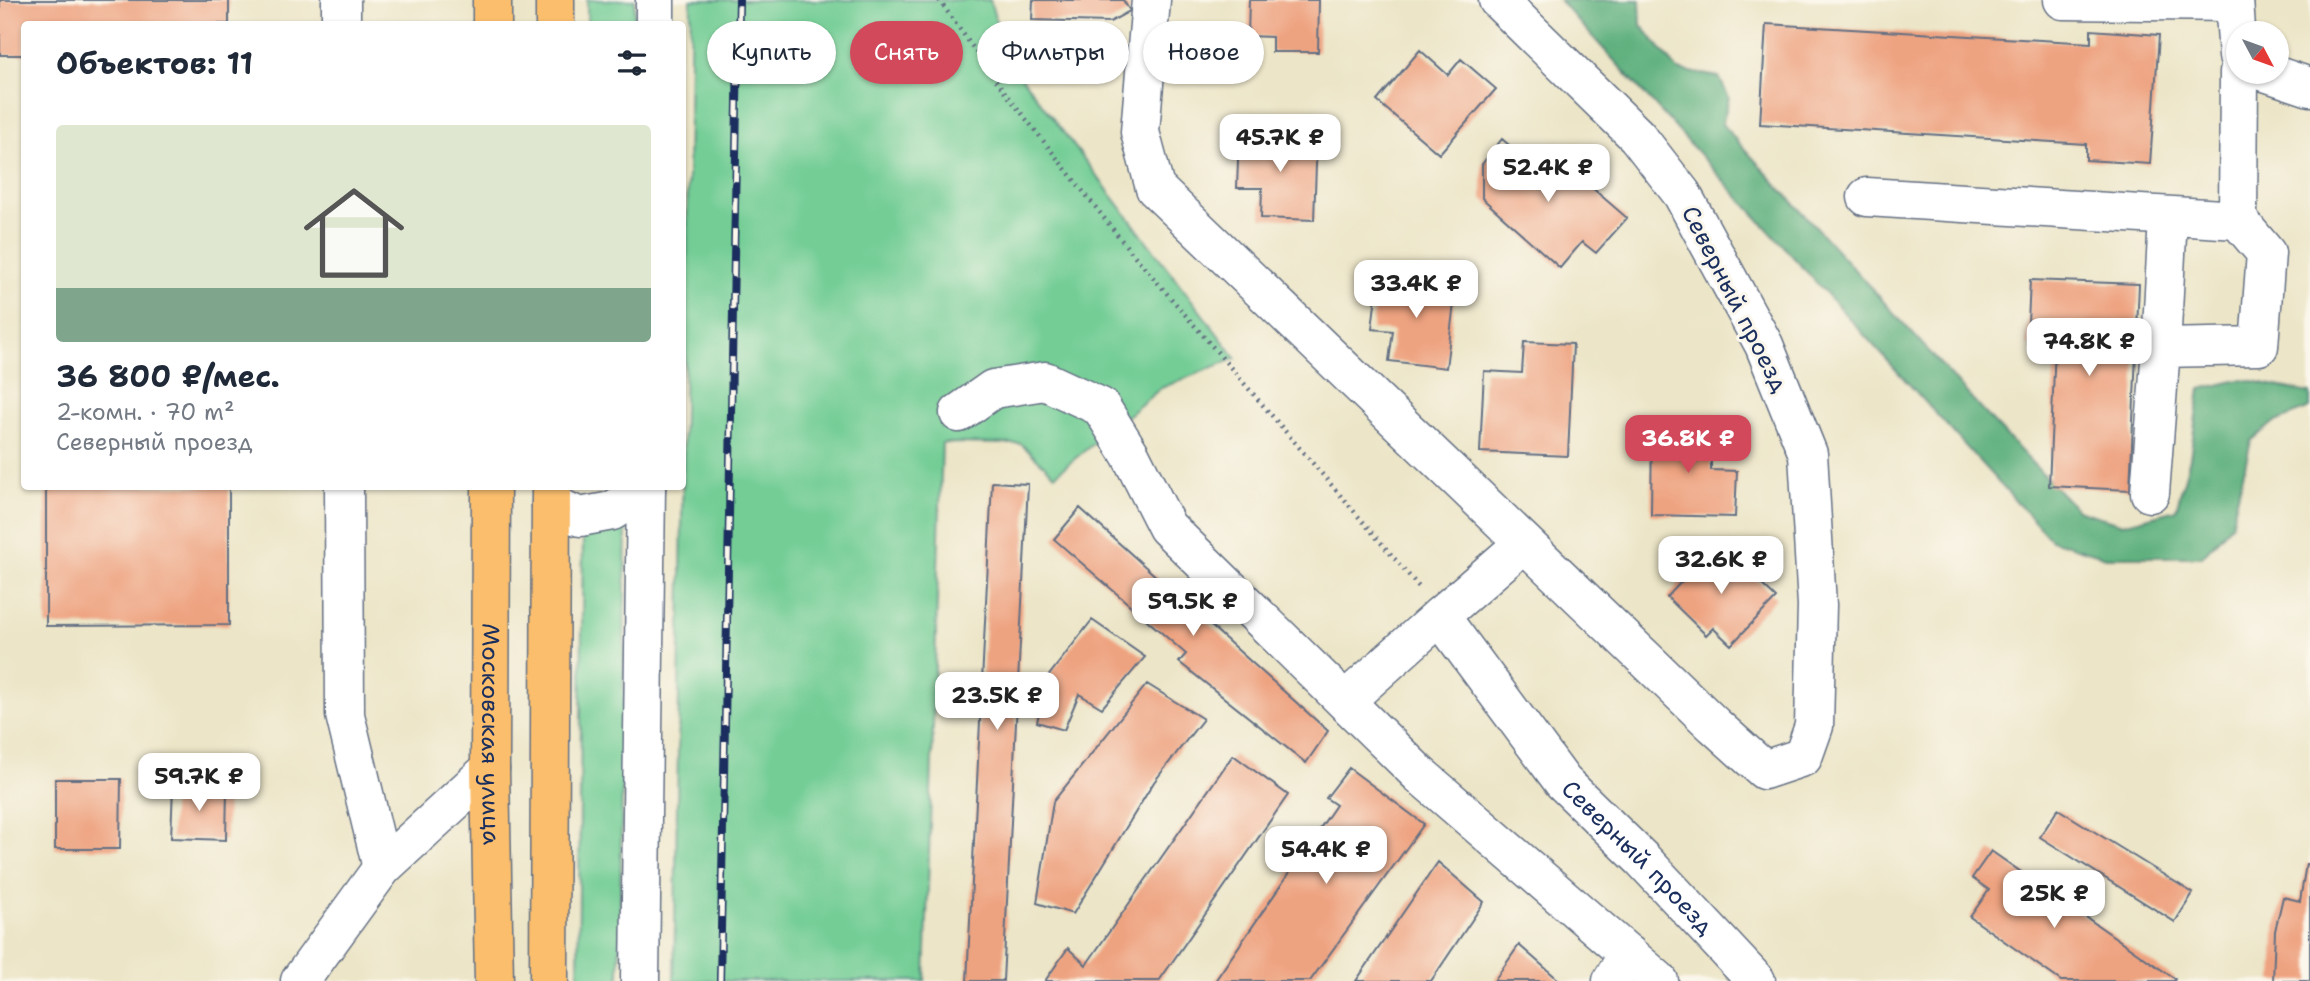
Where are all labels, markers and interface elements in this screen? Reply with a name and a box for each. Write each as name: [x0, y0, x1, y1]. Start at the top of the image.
chip: Купить: [707, 21, 836, 84]
chip: Снять: [850, 21, 963, 84]
chip: Фильтры: [977, 21, 1129, 84]
chip: Новое: [1143, 21, 1264, 84]
north arrow: [2226, 21, 2289, 84]
map controls: [2226, 21, 2289, 84]
text: Объектов: 11: [56, 43, 253, 84]
icon: filters: [613, 44, 651, 82]
pin: 45.7K ₽: [1215, 114, 1345, 174]
text: 45.7K ₽: [1236, 122, 1324, 152]
pin: 52.4K ₽: [1483, 144, 1613, 204]
text: 52.4K ₽: [1503, 152, 1593, 182]
icon: home: [291, 170, 417, 296]
street label: Северный проезд: [1674, 200, 1796, 398]
pin: 33.4K ₽: [1351, 260, 1481, 320]
text: 33.4K ₽: [1370, 268, 1462, 298]
pin: 74.8K ₽: [2024, 318, 2154, 378]
text: 74.8K ₽: [2043, 326, 2135, 356]
text: 36 800 ₽/мес.: [56, 356, 280, 397]
text: 2-комн. · 70 m²: [56, 397, 235, 427]
pin: 36.8K ₽: [1623, 416, 1753, 475]
text: 36.8K ₽: [1641, 423, 1735, 453]
text: Северный проезд: [56, 427, 252, 457]
pin: 32.6K ₽: [1656, 536, 1786, 596]
text: 32.6K ₽: [1674, 544, 1768, 574]
pin: 59.5K ₽: [1128, 578, 1258, 638]
text: 59.5K ₽: [1148, 586, 1238, 616]
street label: Московская улица: [474, 623, 507, 845]
pin: 23.5K ₽: [932, 672, 1062, 732]
text: 23.5K ₽: [951, 680, 1043, 710]
pin: 59.7K ₽: [134, 754, 264, 813]
text: 59.7K ₽: [154, 761, 244, 791]
street label: Северный проезд: [1554, 773, 1721, 942]
pin: 54.4K ₽: [1261, 826, 1391, 886]
text: 54.4K ₽: [1281, 834, 1371, 864]
pin: 25K ₽: [2005, 870, 2103, 930]
text: 25K ₽: [2019, 878, 2089, 908]

